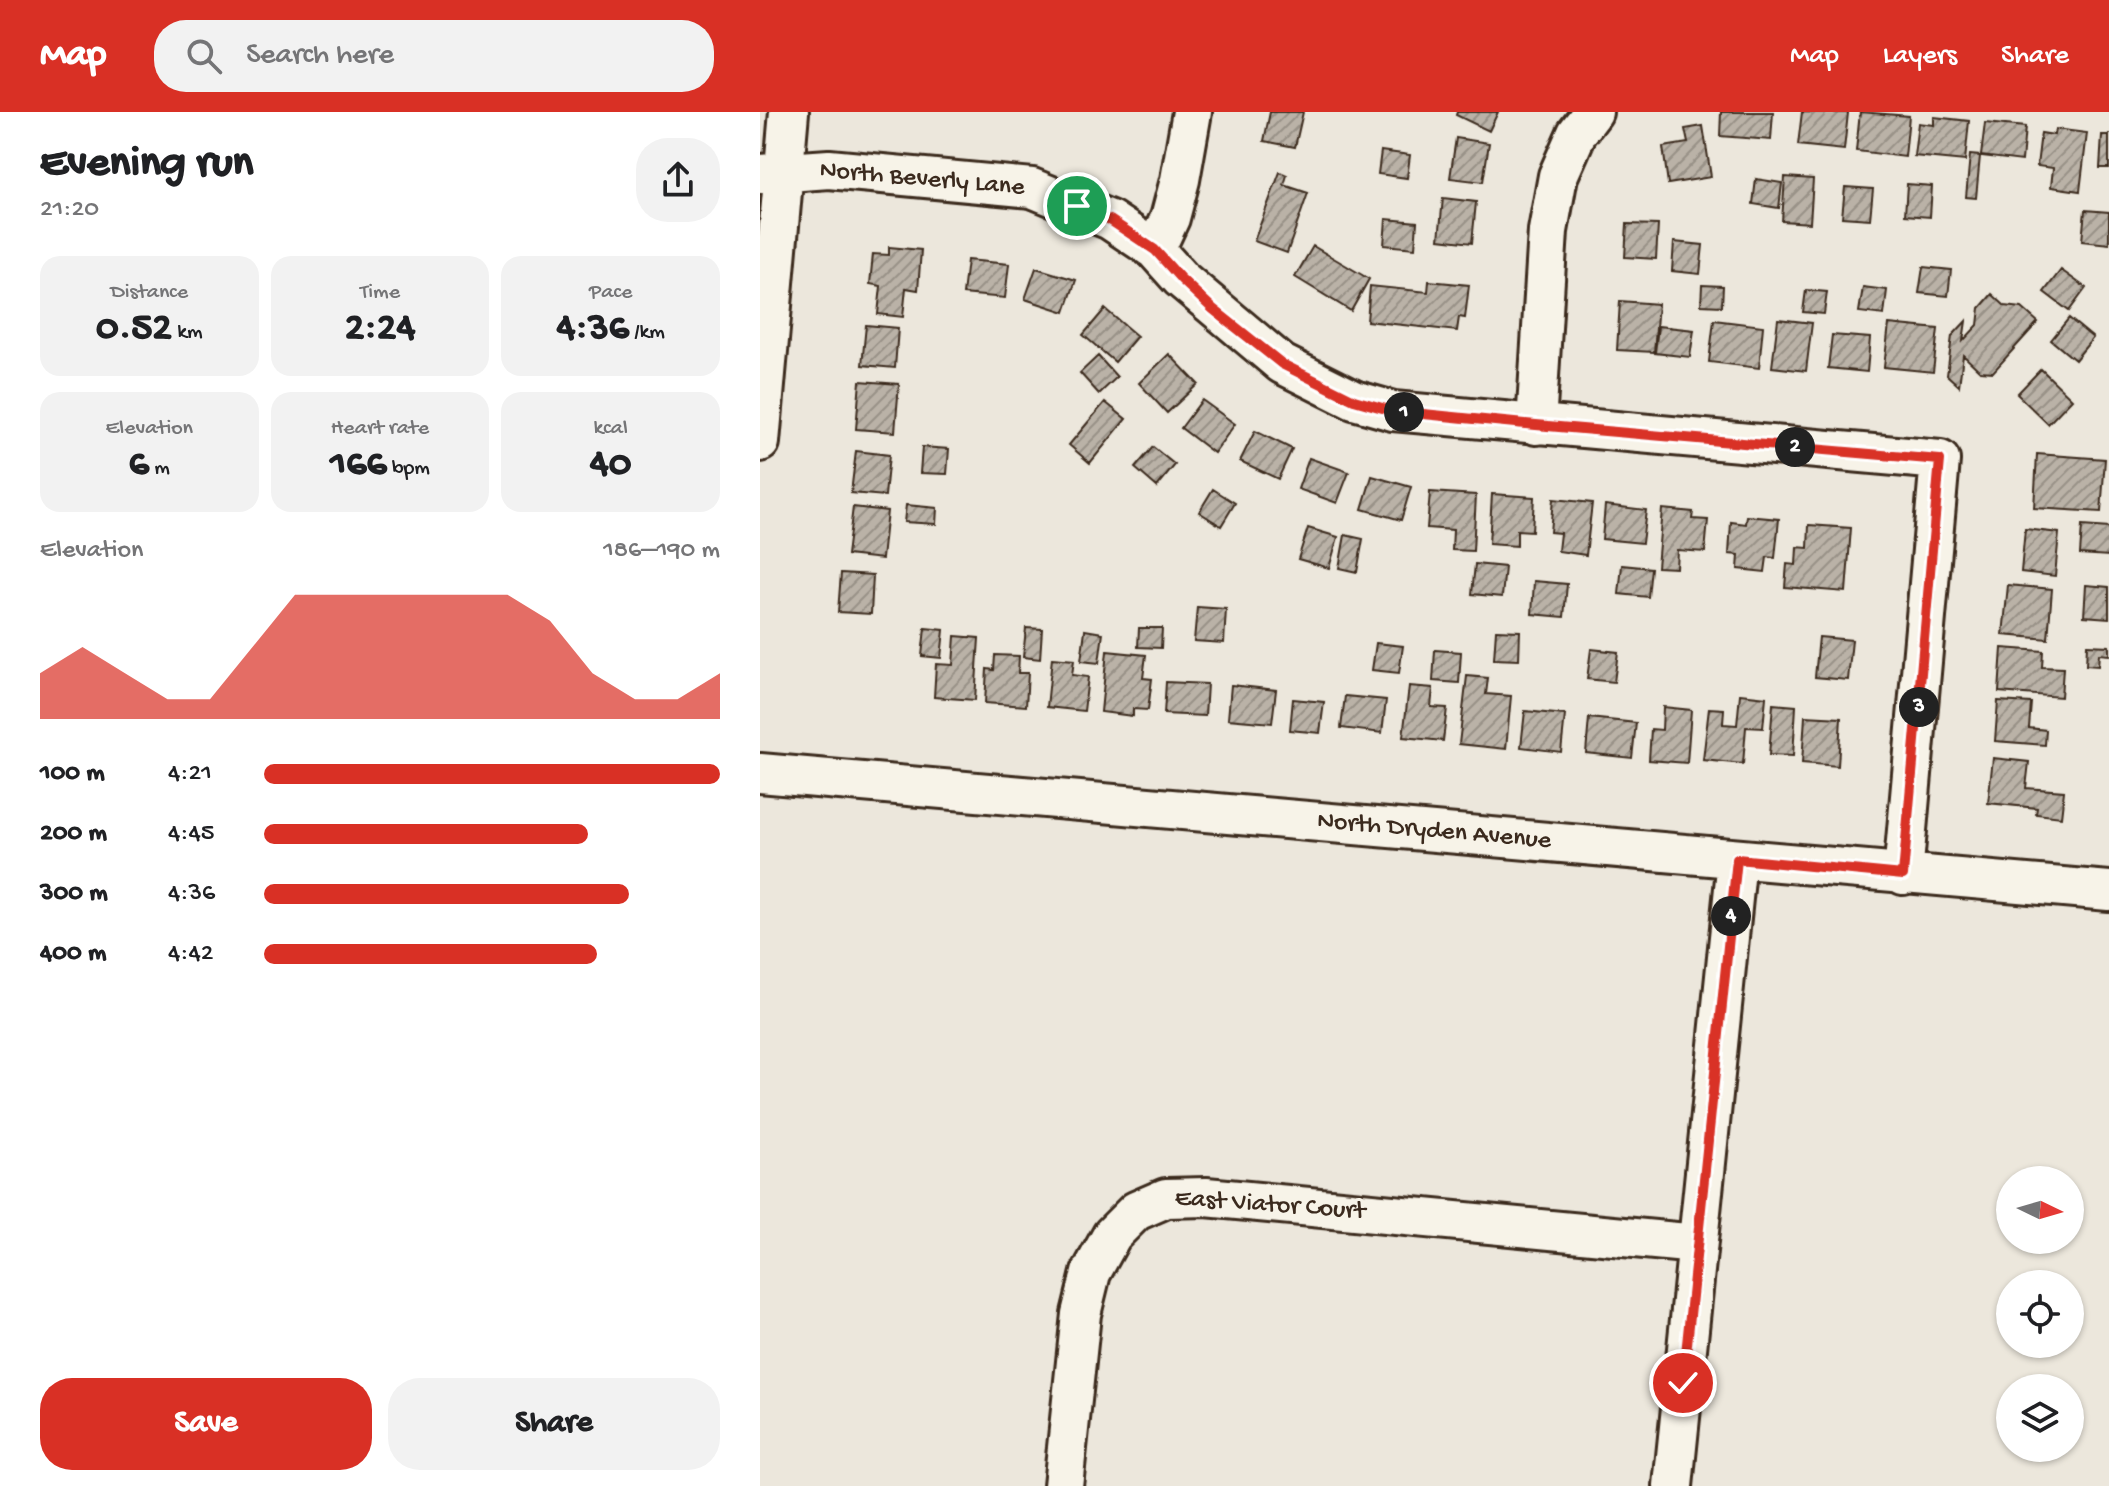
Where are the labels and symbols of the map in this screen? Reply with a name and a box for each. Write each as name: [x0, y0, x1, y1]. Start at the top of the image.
street label: North Beverly Lane: [818, 156, 1026, 204]
pin: [1043, 172, 1111, 240]
pin: 1: [1384, 392, 1424, 432]
pin: 2: [1775, 427, 1815, 467]
pin: 3: [1899, 687, 1939, 727]
street label: North Dryden Avenue: [1316, 806, 1553, 858]
pin: 4: [1711, 896, 1751, 936]
north arrow: [1996, 1166, 2084, 1254]
street label: East Viator Court: [1174, 1184, 1369, 1228]
pin: [1649, 1349, 1717, 1417]

